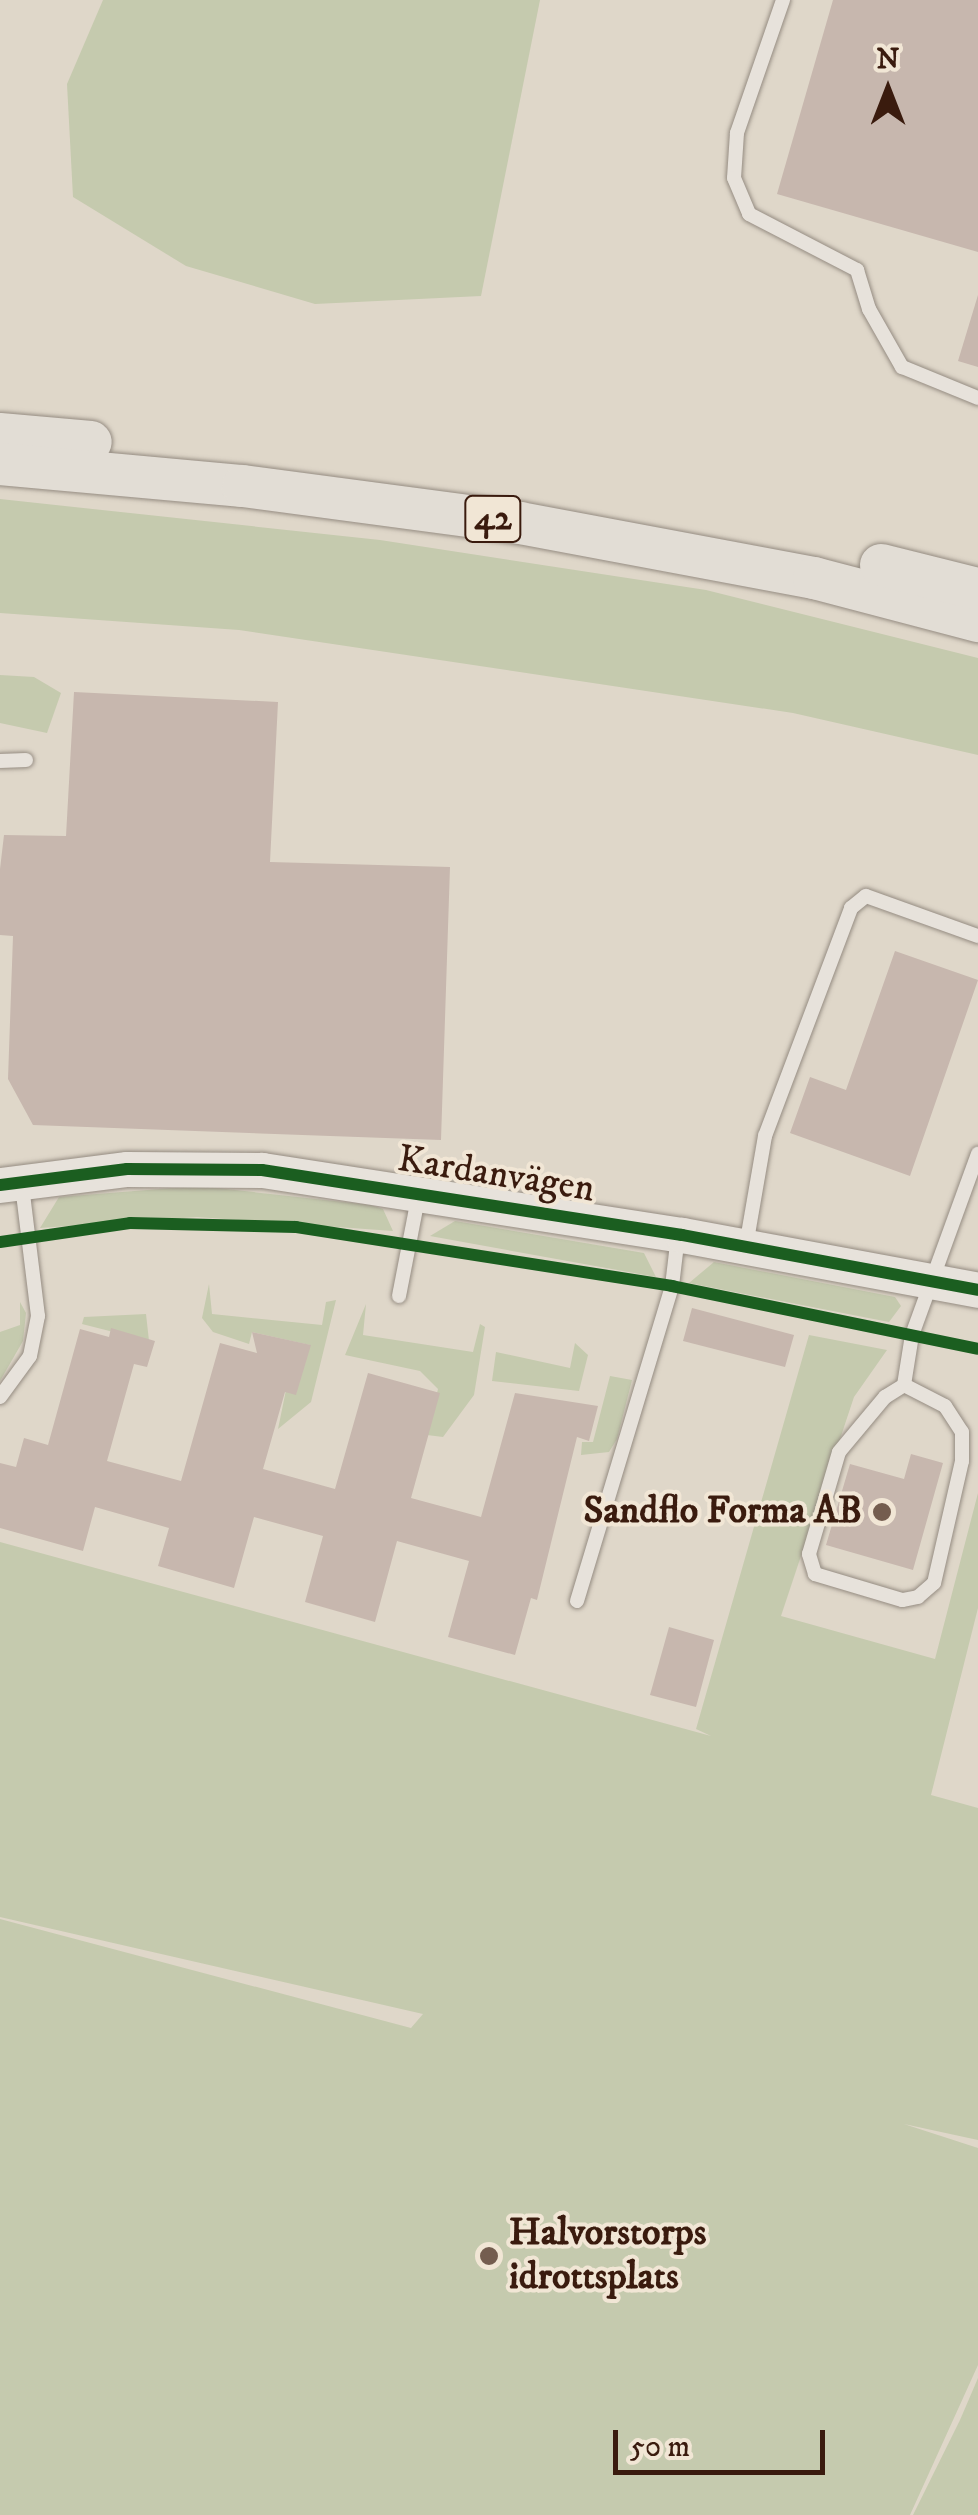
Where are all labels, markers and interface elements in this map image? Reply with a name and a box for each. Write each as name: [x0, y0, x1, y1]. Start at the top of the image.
north arrow: [838, 40, 938, 140]
text: N: [877, 42, 899, 77]
road number: 42: [463, 489, 523, 549]
street label: Kardanvägen: [394, 1137, 598, 1213]
place label: Sandflo Forma AB: [584, 1489, 862, 1535]
marker: Sandflo Forma AB: [871, 1501, 893, 1523]
place label: Halvorstorps idrottsplats: [509, 2211, 706, 2300]
marker: Halvorstorps idrottsplats: [478, 2245, 500, 2267]
scale bar: [618, 2410, 830, 2472]
text: 50 m: [630, 2429, 690, 2466]

